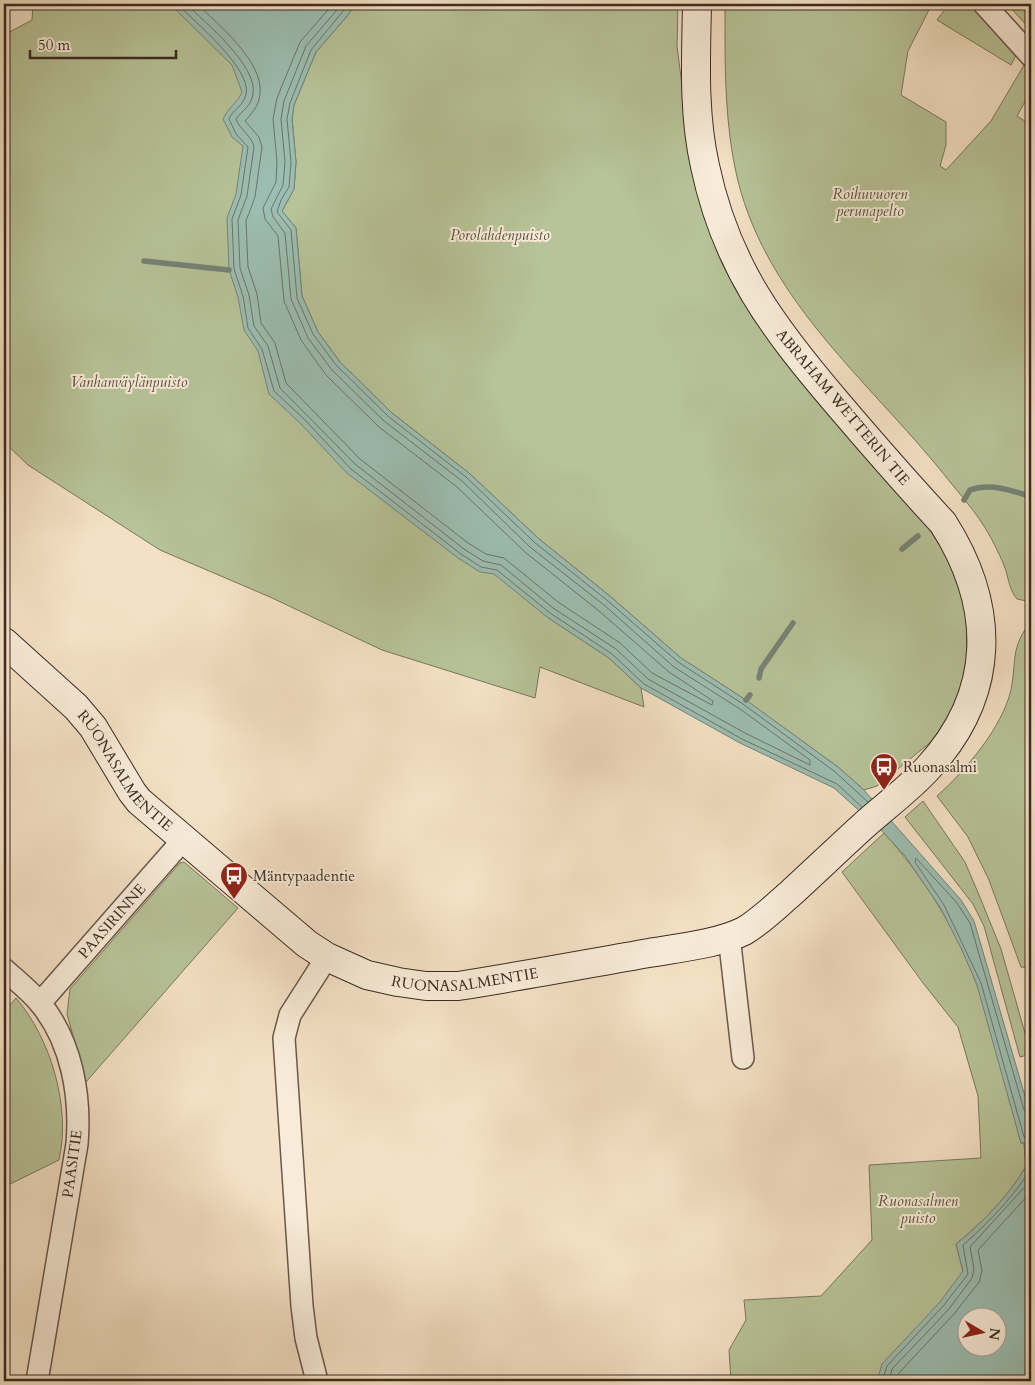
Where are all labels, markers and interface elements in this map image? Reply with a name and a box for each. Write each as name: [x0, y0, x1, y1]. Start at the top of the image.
scale bar: [30, 28, 176, 60]
text: 50 m: [38, 35, 70, 55]
park label: Roihuvuoren perunapelto: [832, 184, 908, 221]
park label: Porolahdenpuisto: [450, 225, 550, 245]
street label: ABRAHAM WETTERIN TIE: [772, 325, 914, 489]
park label: Vanhanväylänpuisto: [71, 372, 188, 392]
street label: RUONASALMENTIE: [73, 706, 177, 836]
bus stop icon: Ruonasalmi: [869, 752, 899, 791]
place label: Ruonasalmi: [903, 757, 977, 777]
bus stop icon: Mäntypaadentie: [219, 861, 249, 900]
place label: Mäntypaadentie: [253, 866, 355, 886]
street label: PAASIRINNE: [74, 879, 150, 963]
street label: RUONASALMENTIE: [389, 963, 540, 996]
street label: PAASITIE: [57, 1129, 87, 1199]
park label: Ruonasalmen puisto: [878, 1191, 959, 1228]
north arrow: [958, 1308, 1008, 1358]
text: N: [984, 1326, 1005, 1341]

